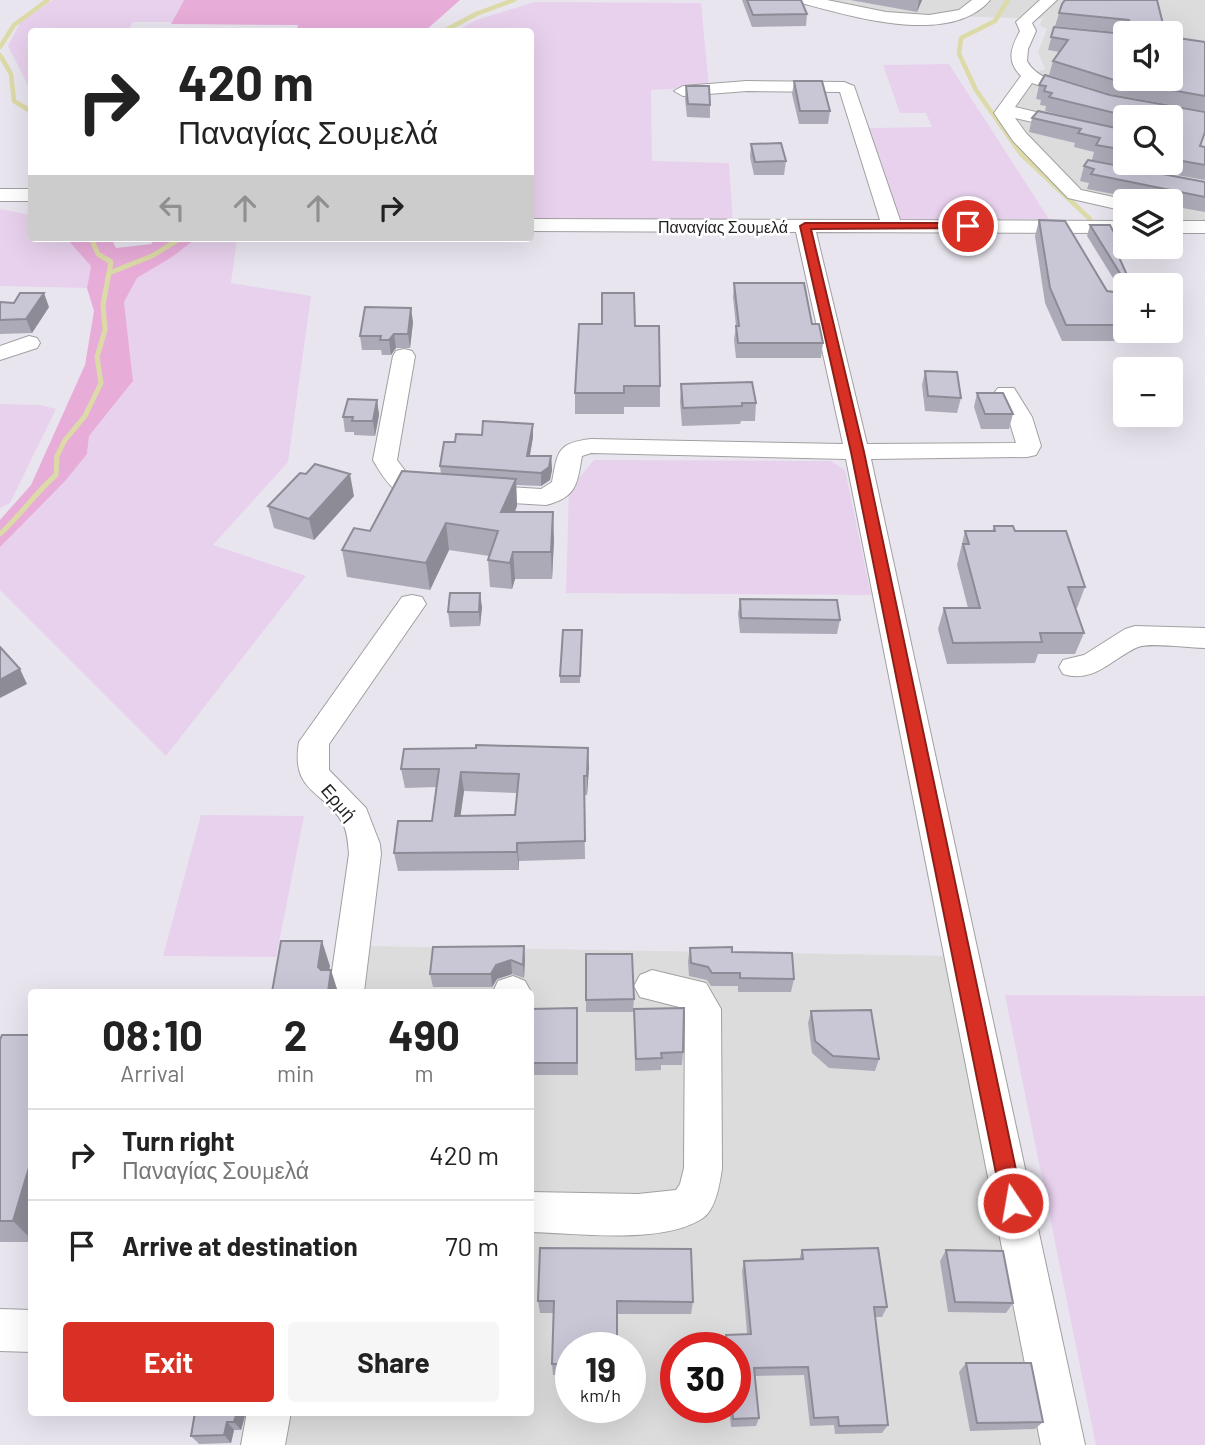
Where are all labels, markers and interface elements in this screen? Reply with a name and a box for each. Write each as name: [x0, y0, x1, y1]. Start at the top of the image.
map controls: [1113, 21, 1183, 427]
button: sound: [1113, 21, 1183, 91]
text: 420 m: [178, 52, 314, 111]
icon: right: [63, 56, 154, 147]
button: search: [1113, 105, 1183, 175]
text: Παναγίας Σουμελά: [178, 112, 438, 150]
icon: left: [153, 189, 191, 227]
icon: ahead: [226, 189, 264, 227]
icon: ahead: [299, 189, 337, 227]
icon: right: [372, 189, 410, 227]
button: layers: [1113, 189, 1183, 259]
pin: [938, 196, 998, 256]
icon: arrive: [949, 207, 987, 245]
street label: Παναγίας Σουμελά: [658, 217, 788, 236]
button: +: [1113, 273, 1183, 343]
button: −: [1113, 357, 1183, 427]
street label: Ερμή: [317, 779, 361, 825]
text: 08:10: [102, 1009, 203, 1059]
text: 2: [284, 1009, 307, 1059]
text: 490: [388, 1009, 460, 1059]
text: Arrival: [120, 1059, 185, 1087]
text: min: [277, 1059, 314, 1087]
text: m: [415, 1059, 434, 1087]
text: Turn right: [122, 1125, 235, 1156]
icon: right: [63, 1136, 101, 1174]
text: 420 m: [429, 1139, 499, 1170]
text: Παναγίας Σουμελά: [122, 1156, 309, 1184]
position arrow: [976, 1166, 1050, 1240]
icon: arrive: [63, 1227, 101, 1265]
text: Arrive at destination: [122, 1230, 358, 1261]
text: 70 m: [445, 1230, 499, 1261]
button: Exit: [63, 1322, 274, 1402]
button: Share: [288, 1322, 499, 1402]
speed limit sign: 30: [660, 1332, 751, 1423]
text: 19: [585, 1347, 616, 1389]
text: km/h: [580, 1384, 621, 1406]

